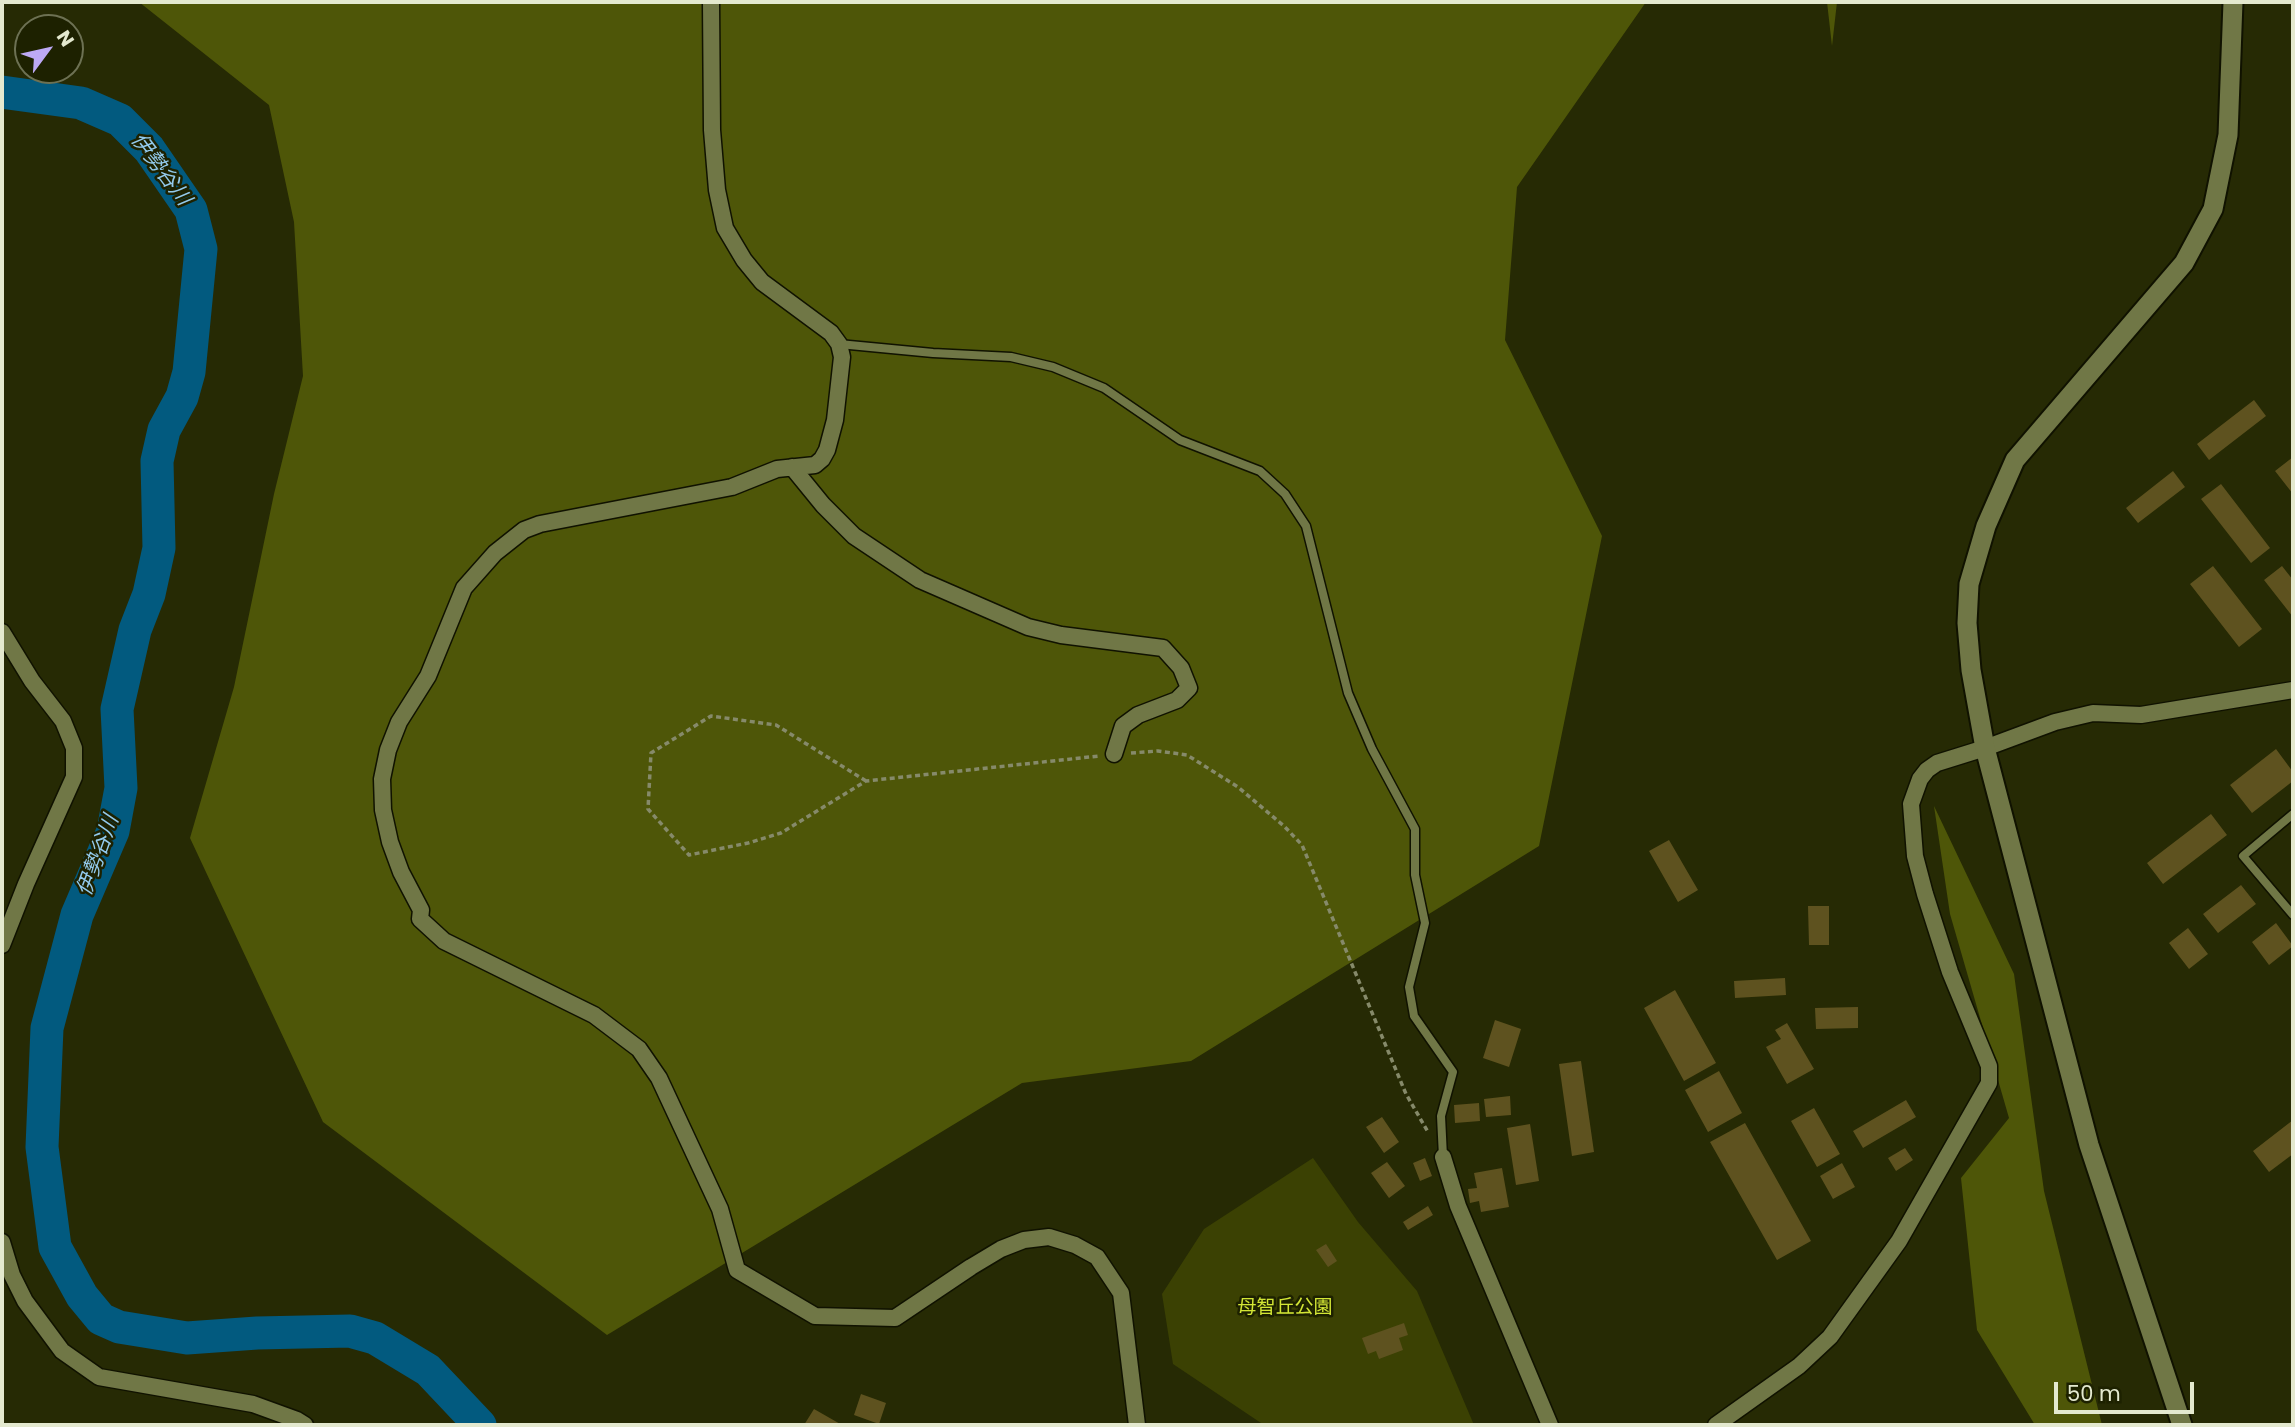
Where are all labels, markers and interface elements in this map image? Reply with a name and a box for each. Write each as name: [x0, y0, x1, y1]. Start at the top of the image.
north arrow: [14, 14, 84, 84]
text: N: [50, 25, 81, 52]
water label: 伊勢谷川: [125, 129, 195, 211]
water label: 伊勢谷川: [73, 812, 125, 900]
park label: 母智丘公園: [1238, 1297, 1332, 1319]
scale bar: [2057, 1368, 2197, 1412]
text: 50 m: [2067, 1379, 2121, 1408]

